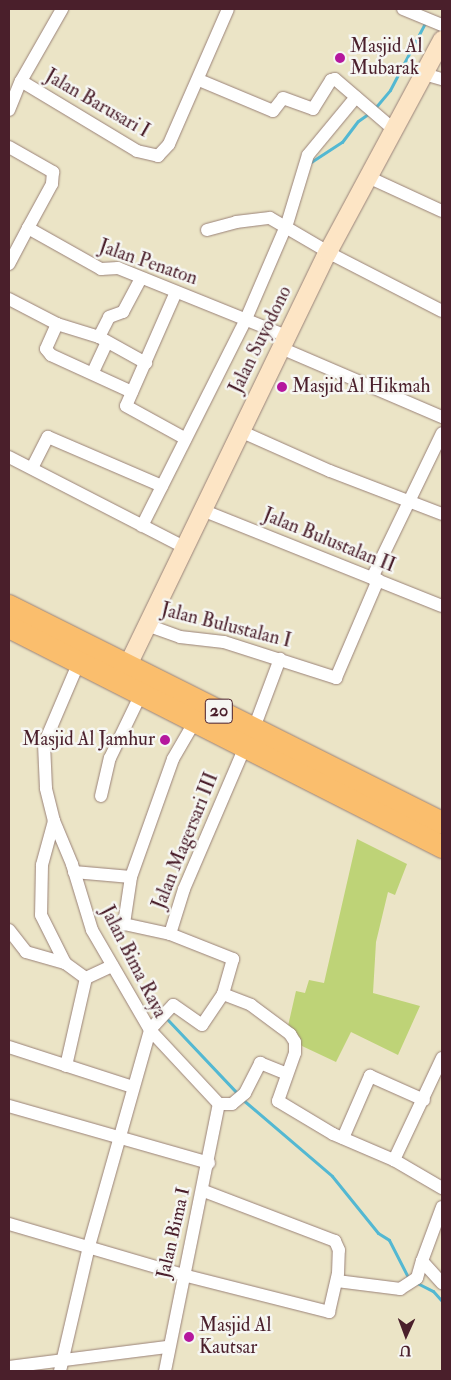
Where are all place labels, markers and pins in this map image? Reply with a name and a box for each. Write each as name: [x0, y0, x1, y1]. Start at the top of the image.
place label: Masjid Al Mubarak: [350, 36, 422, 80]
marker: Masjid Al Mubarak: [334, 52, 346, 64]
place label: Masjid Al Hikmah: [292, 376, 430, 398]
marker: Masjid Al Hikmah: [276, 381, 288, 393]
place label: Masjid Al Jamhur: [22, 729, 155, 751]
marker: Masjid Al Jamhur: [159, 734, 171, 746]
place label: Masjid Al Kautsar: [199, 1315, 271, 1359]
marker: Masjid Al Kautsar: [183, 1331, 195, 1343]

